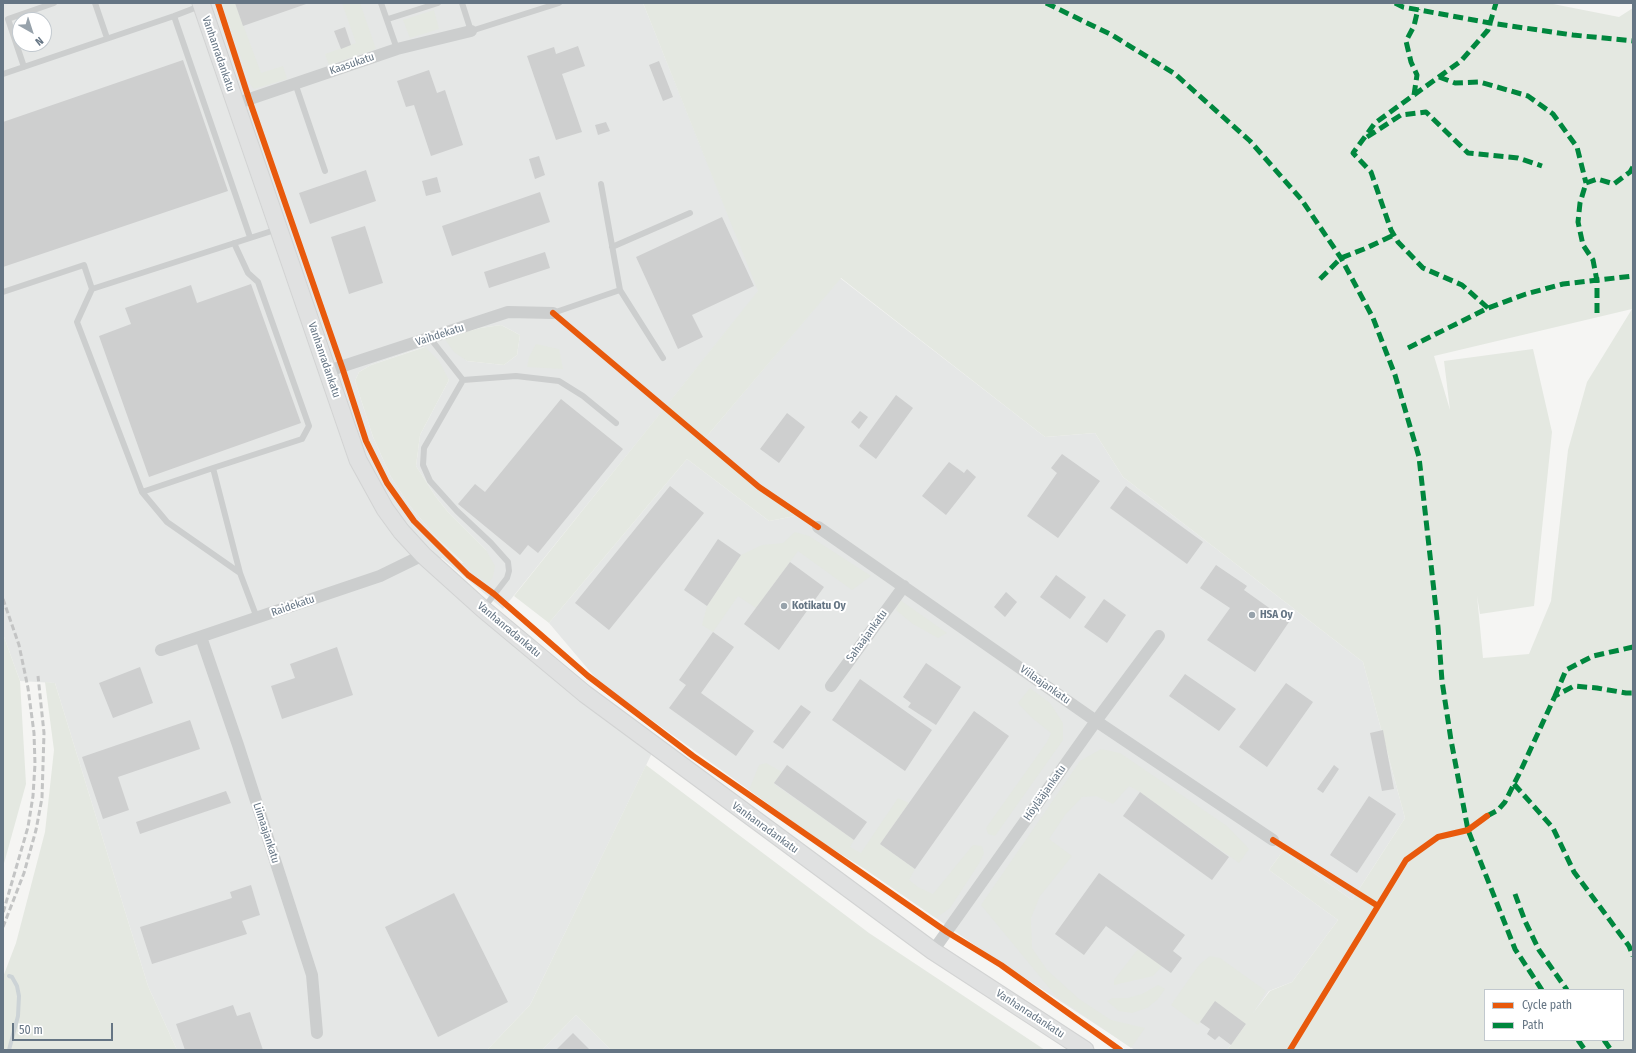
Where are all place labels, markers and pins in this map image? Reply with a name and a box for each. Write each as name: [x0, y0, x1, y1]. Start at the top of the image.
place label: Kotikatu Oy: [792, 599, 846, 613]
marker: Kotikatu Oy: [779, 601, 789, 611]
place label: HSA Oy: [1260, 608, 1293, 622]
marker: HSA Oy: [1247, 610, 1257, 620]

